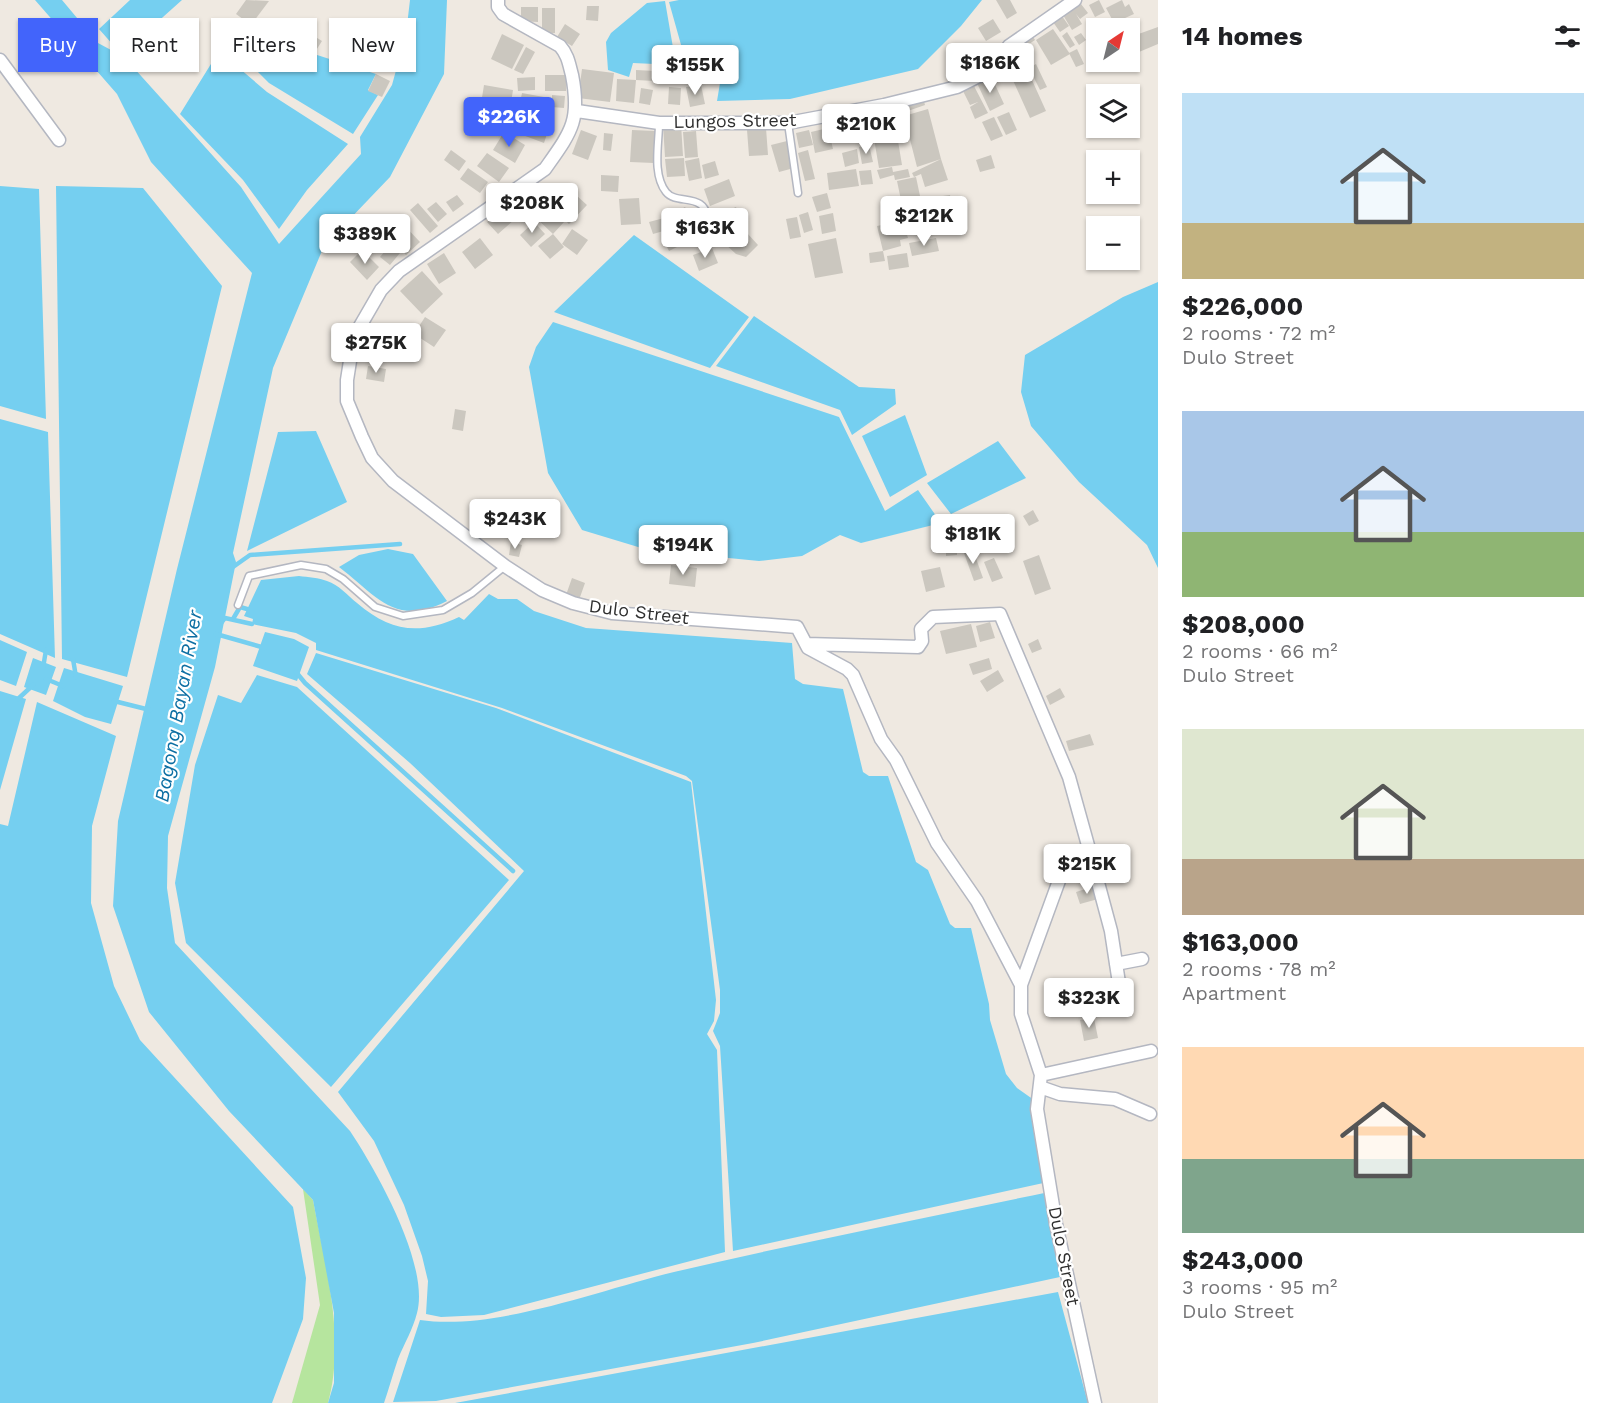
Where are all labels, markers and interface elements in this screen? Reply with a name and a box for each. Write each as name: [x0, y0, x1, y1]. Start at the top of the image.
chip: Buy: [18, 18, 98, 72]
chip: Rent: [110, 18, 199, 72]
chip: Filters: [211, 18, 317, 72]
chip: New: [329, 18, 416, 72]
north arrow: [1086, 18, 1140, 72]
map controls: [1086, 18, 1140, 270]
icon: filters: [1551, 20, 1584, 53]
text: 14 homes: [1182, 21, 1303, 51]
pin: $186K: [948, 43, 1032, 94]
pin: $155K: [653, 45, 737, 96]
text: $186K: [960, 50, 1020, 74]
text: $155K: [666, 52, 724, 76]
button: layers: [1086, 84, 1140, 138]
pin: $226K: [467, 97, 551, 148]
text: $226K: [478, 104, 540, 128]
pin: $210K: [824, 104, 908, 155]
street label: Lungos Street: [673, 109, 797, 132]
text: $210K: [836, 111, 896, 135]
icon: home: [1329, 132, 1437, 240]
button: +: [1086, 150, 1140, 204]
pin: $208K: [490, 183, 574, 234]
text: $208K: [500, 190, 564, 214]
pin: $212K: [882, 196, 966, 247]
text: $212K: [894, 203, 954, 227]
pin: $163K: [663, 208, 747, 259]
pin: $389K: [323, 214, 407, 265]
text: $163K: [675, 215, 735, 239]
button: −: [1086, 216, 1140, 270]
text: $389K: [333, 221, 397, 245]
text: $226,000: [1182, 291, 1303, 321]
text: 2 rooms · 72 m²: [1182, 321, 1335, 345]
pin: $275K: [334, 323, 418, 374]
text: $275K: [345, 330, 407, 354]
text: Dulo Street: [1182, 345, 1294, 369]
icon: home: [1329, 450, 1437, 558]
pin: $243K: [473, 499, 557, 550]
text: $243K: [483, 506, 547, 530]
pin: $181K: [931, 514, 1015, 565]
text: $181K: [945, 521, 1001, 545]
pin: $194K: [641, 525, 725, 576]
text: $194K: [653, 532, 713, 556]
street label: Dulo Street: [588, 595, 691, 628]
water label: Bagong Bayan River: [149, 607, 207, 804]
text: $208,000: [1182, 609, 1305, 639]
text: 2 rooms · 66 m²: [1182, 639, 1338, 663]
text: Dulo Street: [1182, 663, 1294, 687]
icon: home: [1329, 768, 1437, 876]
pin: $215K: [1045, 844, 1129, 895]
text: $215K: [1058, 851, 1116, 875]
text: $163,000: [1182, 927, 1299, 957]
text: 2 rooms · 78 m²: [1182, 957, 1336, 981]
pin: $323K: [1047, 978, 1131, 1029]
text: Apartment: [1182, 981, 1286, 1005]
text: $323K: [1058, 985, 1120, 1009]
icon: home: [1329, 1086, 1437, 1194]
street label: Dulo Street: [1045, 1204, 1084, 1308]
text: $243,000: [1182, 1245, 1304, 1275]
text: 3 rooms · 95 m²: [1182, 1275, 1337, 1299]
text: Dulo Street: [1182, 1299, 1294, 1323]

